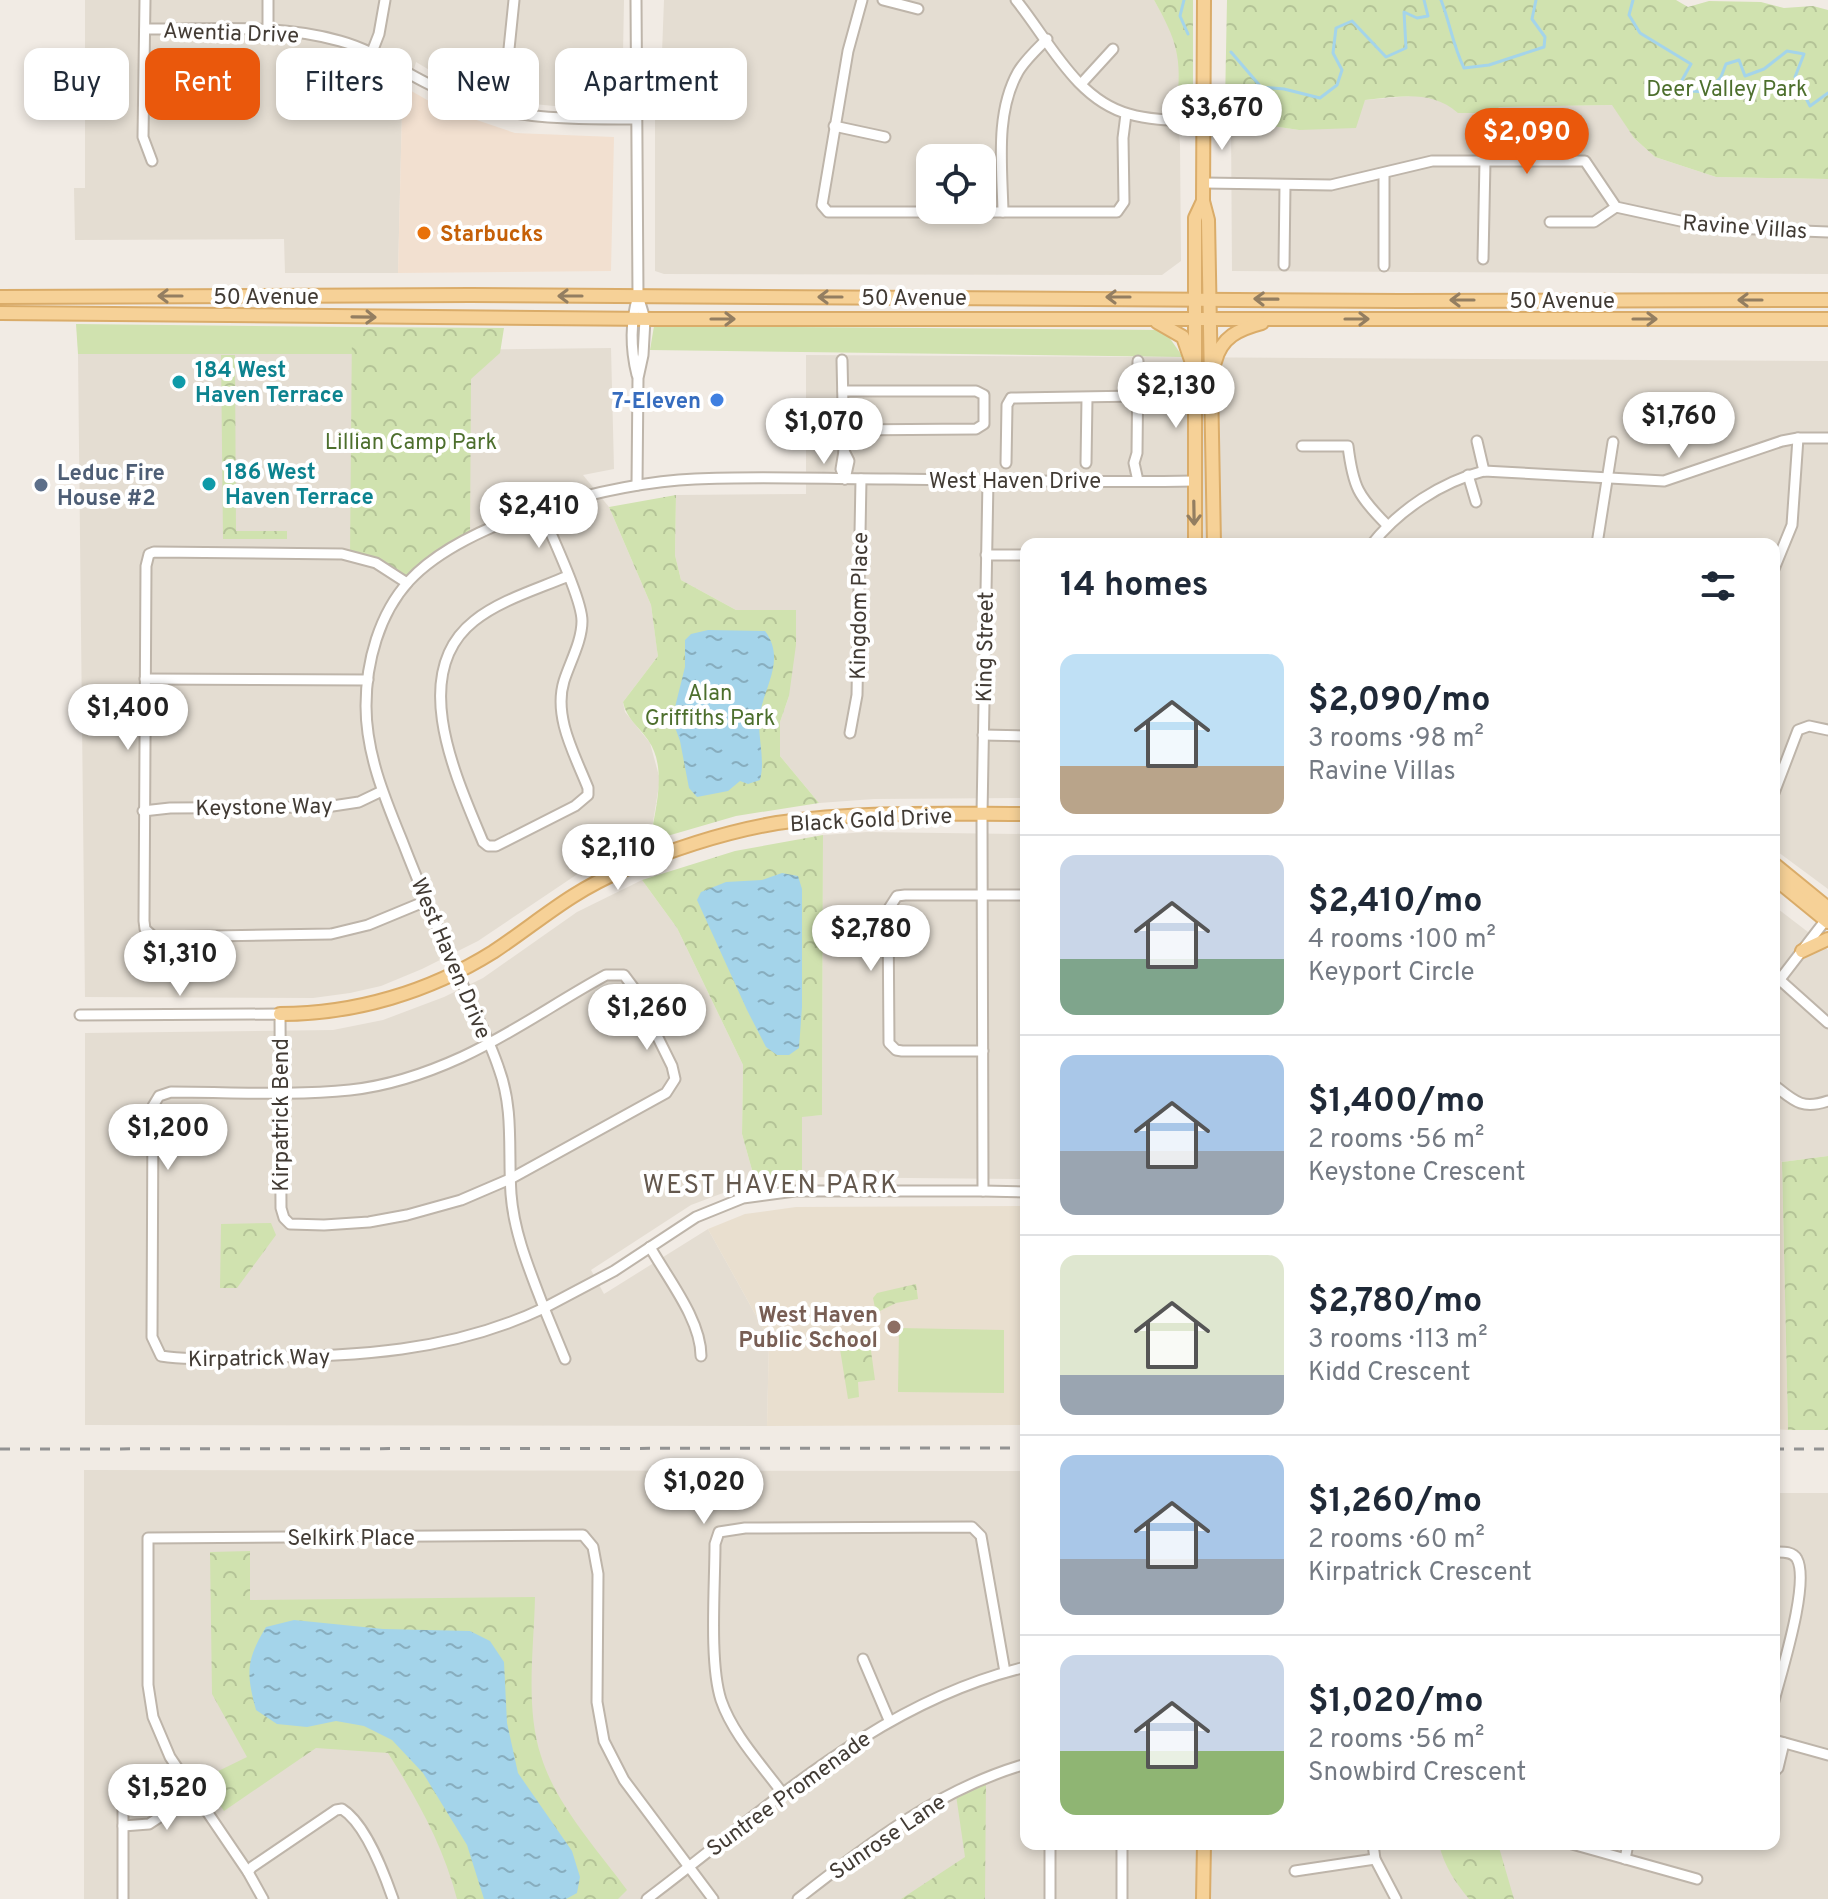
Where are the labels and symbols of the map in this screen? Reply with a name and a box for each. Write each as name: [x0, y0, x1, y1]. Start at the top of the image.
street label: Awentia Drive: [162, 19, 299, 50]
park label: Deer Valley Park: [1646, 77, 1808, 104]
pin: $3,670: [1157, 84, 1287, 152]
pin: $2,090: [1462, 108, 1592, 176]
street label: Ravine Villas: [1682, 211, 1808, 246]
place label: Starbucks: [440, 222, 543, 249]
marker: Starbucks: [415, 224, 433, 242]
street label: 50 Avenue: [213, 285, 319, 312]
street label: 50 Avenue: [861, 286, 967, 313]
one-way arrow: [157, 288, 184, 304]
one-way arrow: [557, 288, 584, 304]
one-way arrow: [817, 289, 844, 304]
one-way arrow: [1105, 289, 1132, 305]
street label: 50 Avenue: [1509, 289, 1615, 316]
one-way arrow: [1253, 291, 1280, 306]
one-way arrow: [1737, 292, 1764, 308]
one-way arrow: [1449, 293, 1476, 308]
one-way arrow: [350, 309, 377, 324]
one-way arrow: [709, 311, 736, 327]
one-way arrow: [1343, 311, 1370, 327]
one-way arrow: [1631, 311, 1658, 327]
place label: 184 West Haven Terrace: [195, 358, 344, 410]
pin: $2,130: [1111, 362, 1241, 430]
marker: 184 West Haven Terrace: [170, 373, 188, 391]
place label: 7-Eleven: [612, 389, 701, 416]
marker: 7-Eleven: [708, 391, 726, 409]
pin: $1,760: [1614, 392, 1744, 460]
pin: $1,070: [759, 398, 889, 466]
park label: Lillian Camp Park: [325, 430, 497, 457]
place label: 186 West Haven Terrace: [225, 460, 374, 512]
place label: Leduc Fire House #2: [57, 461, 165, 513]
street label: West Haven Drive: [929, 469, 1101, 496]
marker: 186 West Haven Terrace: [200, 475, 218, 493]
marker: Leduc Fire House #2: [32, 476, 50, 494]
pin: $2,410: [474, 482, 604, 550]
one-way arrow: [1186, 499, 1202, 526]
street label: Kingdom Place: [846, 532, 875, 680]
street label: King Street: [972, 591, 1001, 703]
park label: Alan Griffiths Park: [645, 681, 775, 733]
pin: $1,400: [63, 684, 193, 752]
street label: Keystone Way: [195, 794, 333, 823]
street label: Black Gold Drive: [789, 804, 953, 839]
pin: $2,110: [553, 824, 683, 892]
street label: West Haven Drive: [404, 874, 496, 1044]
pin: $2,780: [806, 905, 936, 973]
pin: $1,310: [115, 930, 245, 998]
pin: $1,260: [582, 984, 712, 1052]
street label: Kirpatrick Bend: [269, 1038, 296, 1192]
pin: $1,200: [103, 1104, 233, 1172]
district label: WEST HAVEN PARK: [643, 1170, 899, 1203]
place label: West Haven Public School: [739, 1303, 878, 1355]
marker: West Haven Public School: [885, 1318, 903, 1336]
street label: Kirpatrick Way: [188, 1345, 331, 1374]
pin: $1,020: [639, 1458, 769, 1526]
street label: Selkirk Place: [287, 1526, 415, 1553]
street label: Suntree Promenade: [702, 1726, 877, 1864]
pin: $1,520: [102, 1764, 232, 1832]
street label: Sunrose Lane: [825, 1789, 952, 1887]

